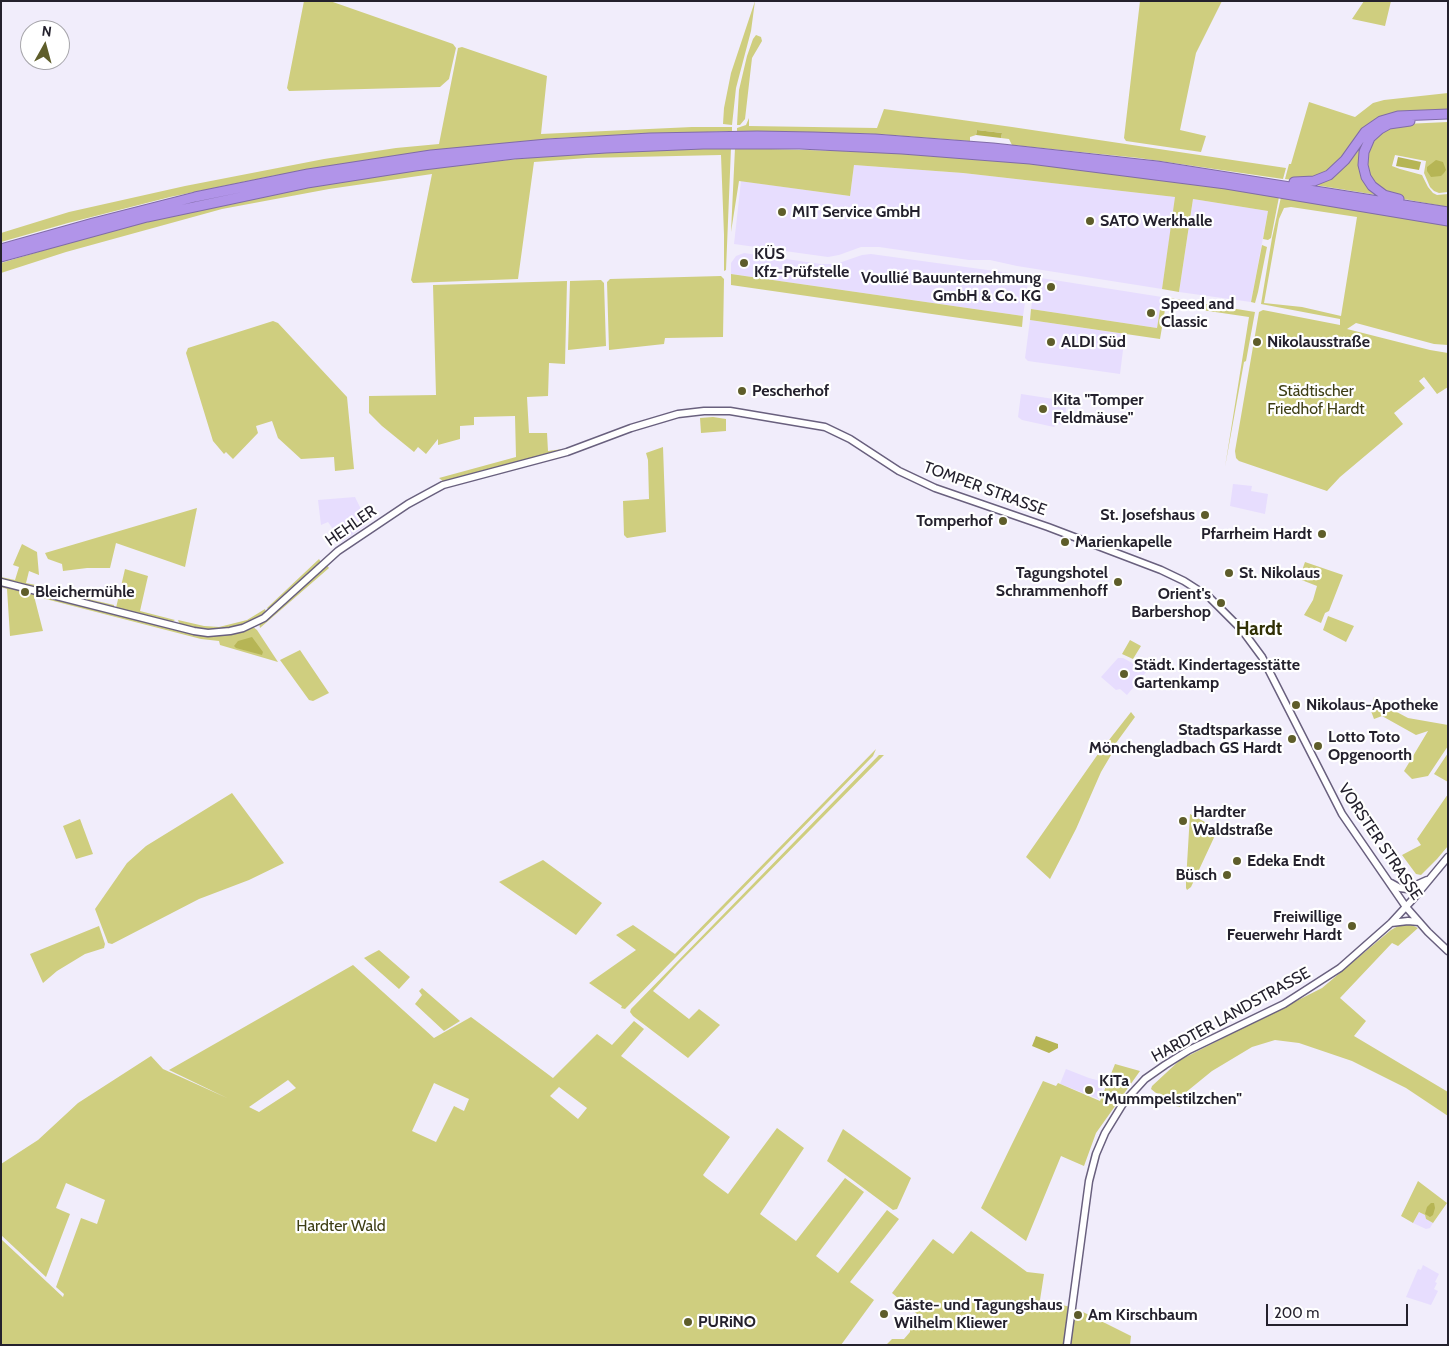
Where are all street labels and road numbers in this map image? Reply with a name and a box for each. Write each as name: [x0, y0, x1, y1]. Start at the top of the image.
street label: TOMPER STRASSE: [921, 458, 1049, 520]
street label: HEHLER: [322, 502, 380, 550]
street label: VORSTER STRASSE: [1334, 780, 1426, 904]
street label: HARDTER LANDSTRASSE: [1148, 963, 1314, 1067]

